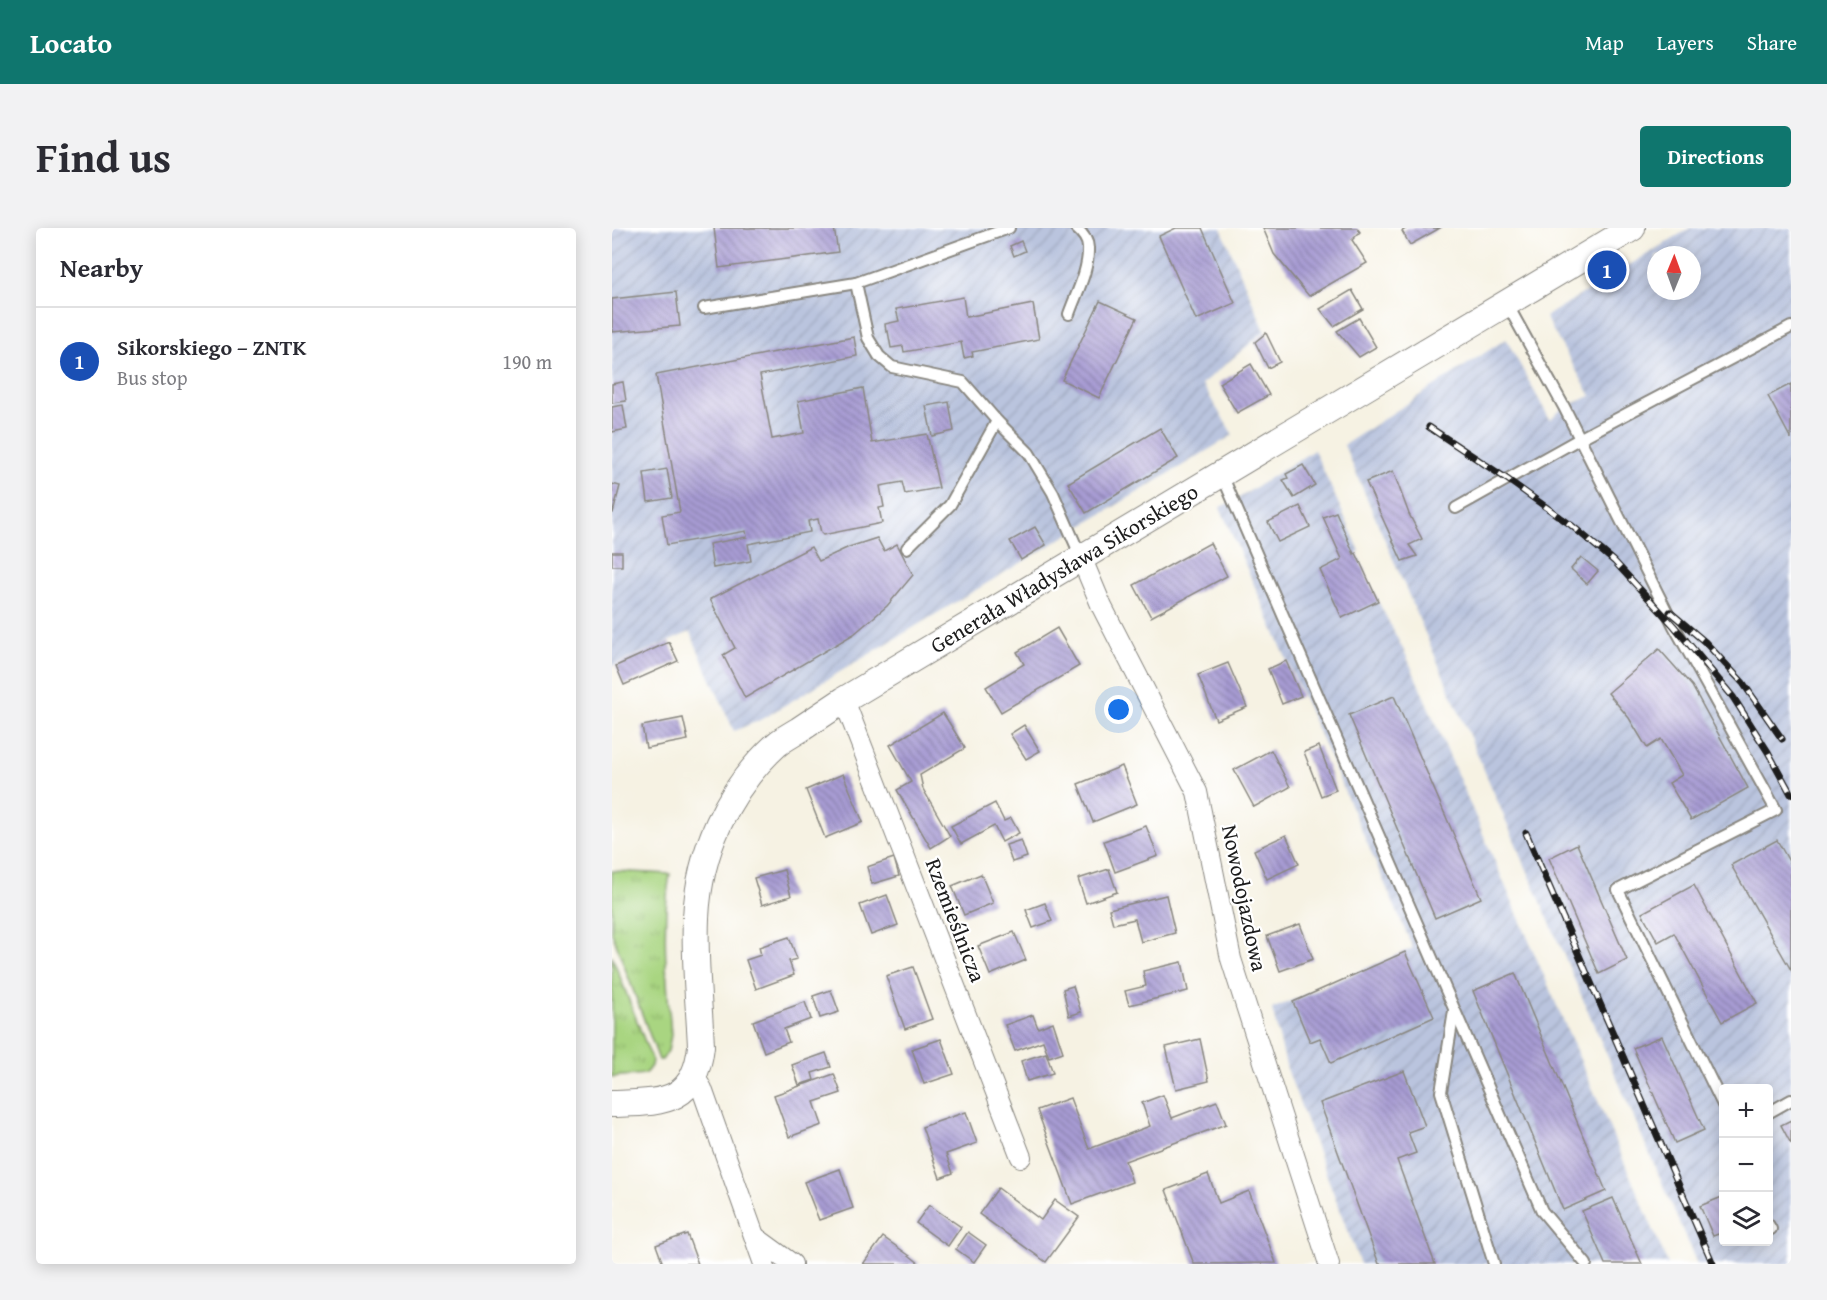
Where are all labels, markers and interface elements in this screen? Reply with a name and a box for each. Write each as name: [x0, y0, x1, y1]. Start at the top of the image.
text: Locato: [30, 22, 112, 63]
text: Map: [1585, 27, 1624, 58]
text: Layers: [1657, 27, 1714, 58]
text: Share: [1747, 27, 1797, 58]
text: Find us: [36, 126, 171, 187]
button: Directions: [1640, 126, 1791, 187]
north arrow: [1647, 246, 1701, 300]
text: Nearby: [60, 248, 143, 287]
pin: 1: [1588, 248, 1626, 292]
text: Sikorskiego – ZNTK: [117, 331, 306, 363]
text: 1: [74, 347, 85, 376]
text: 190 m: [502, 347, 552, 376]
text: Bus stop: [117, 363, 188, 392]
street label: Generała Władysława Sikorskiego: [924, 475, 1204, 661]
your location: [1104, 695, 1133, 724]
street label: Nowodojazdowa: [1214, 822, 1276, 975]
street label: Rzemieślnicza: [918, 853, 994, 987]
map controls: [1719, 1084, 1773, 1246]
button: +: [1719, 1084, 1773, 1138]
button: −: [1719, 1138, 1773, 1192]
button: layers: [1719, 1192, 1773, 1246]

